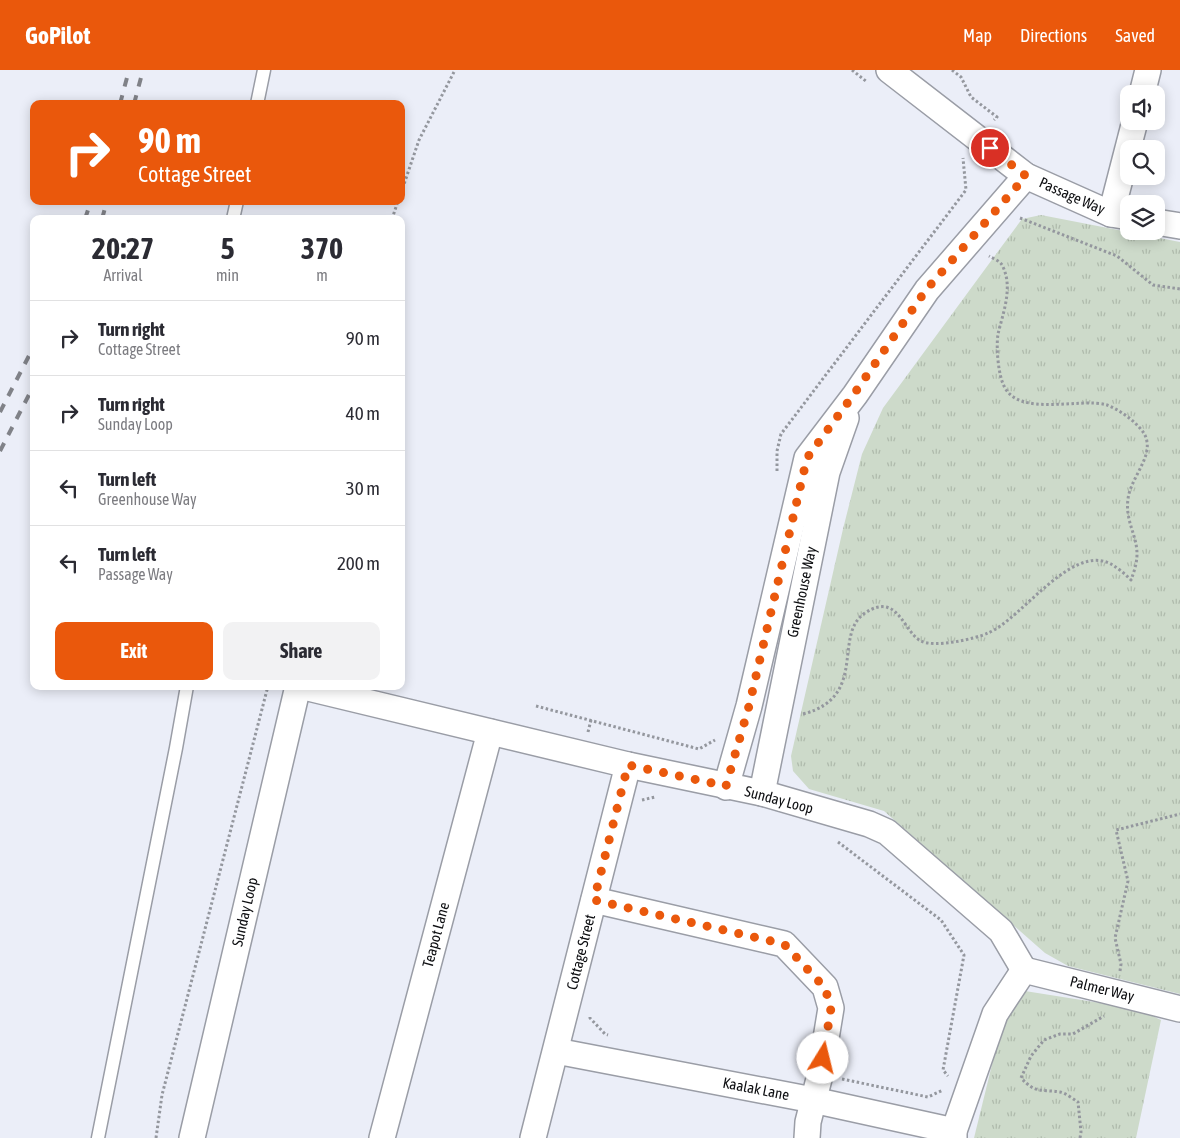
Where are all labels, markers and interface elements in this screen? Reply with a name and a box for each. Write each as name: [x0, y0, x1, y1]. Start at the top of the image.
text: GoPilot: [25, 22, 90, 49]
text: Map: [963, 25, 992, 46]
text: Directions: [1020, 25, 1087, 46]
text: Saved: [1115, 25, 1155, 46]
map controls: [1120, 85, 1165, 240]
button: sound: [1120, 85, 1165, 130]
icon: right: [55, 120, 120, 185]
text: 90 m: [138, 120, 201, 160]
pin: [969, 127, 1011, 169]
icon: arrive: [976, 134, 1004, 162]
button: search: [1120, 140, 1165, 185]
text: Cottage Street: [138, 161, 251, 187]
street label: Passage Way: [1037, 174, 1108, 218]
button: layers: [1120, 195, 1165, 240]
text: 20:27: [92, 231, 154, 265]
text: 5: [220, 231, 235, 265]
text: 370: [301, 231, 343, 265]
text: Arrival: [103, 266, 143, 284]
text: min: [216, 266, 239, 284]
text: m: [316, 266, 328, 284]
text: Turn right: [98, 318, 165, 340]
icon: right: [55, 324, 83, 352]
text: 90 m: [346, 327, 380, 349]
text: Cottage Street: [98, 340, 181, 358]
text: Turn right: [98, 393, 165, 415]
icon: right: [55, 399, 83, 427]
text: 40 m: [346, 402, 380, 424]
text: Sunday Loop: [98, 415, 173, 433]
text: Turn left: [98, 468, 156, 490]
icon: left: [55, 474, 83, 502]
text: 30 m: [346, 477, 380, 499]
text: Greenhouse Way: [98, 490, 197, 508]
text: Turn left: [98, 543, 156, 565]
street label: Greenhouse Way: [784, 545, 819, 639]
icon: left: [55, 549, 83, 577]
text: 200 m: [337, 552, 380, 574]
text: Passage Way: [98, 565, 173, 583]
button: Exit: [55, 622, 213, 680]
button: Share: [223, 622, 380, 680]
street label: Sunday Loop: [743, 782, 815, 817]
street label: Sunday Loop: [228, 876, 261, 948]
street label: Teapot Lane: [419, 900, 452, 969]
street label: Cottage Street: [563, 912, 598, 991]
street label: Palmer Way: [1068, 972, 1136, 1005]
position arrow: [796, 1031, 848, 1083]
street label: Kaalak Lane: [721, 1074, 791, 1103]

